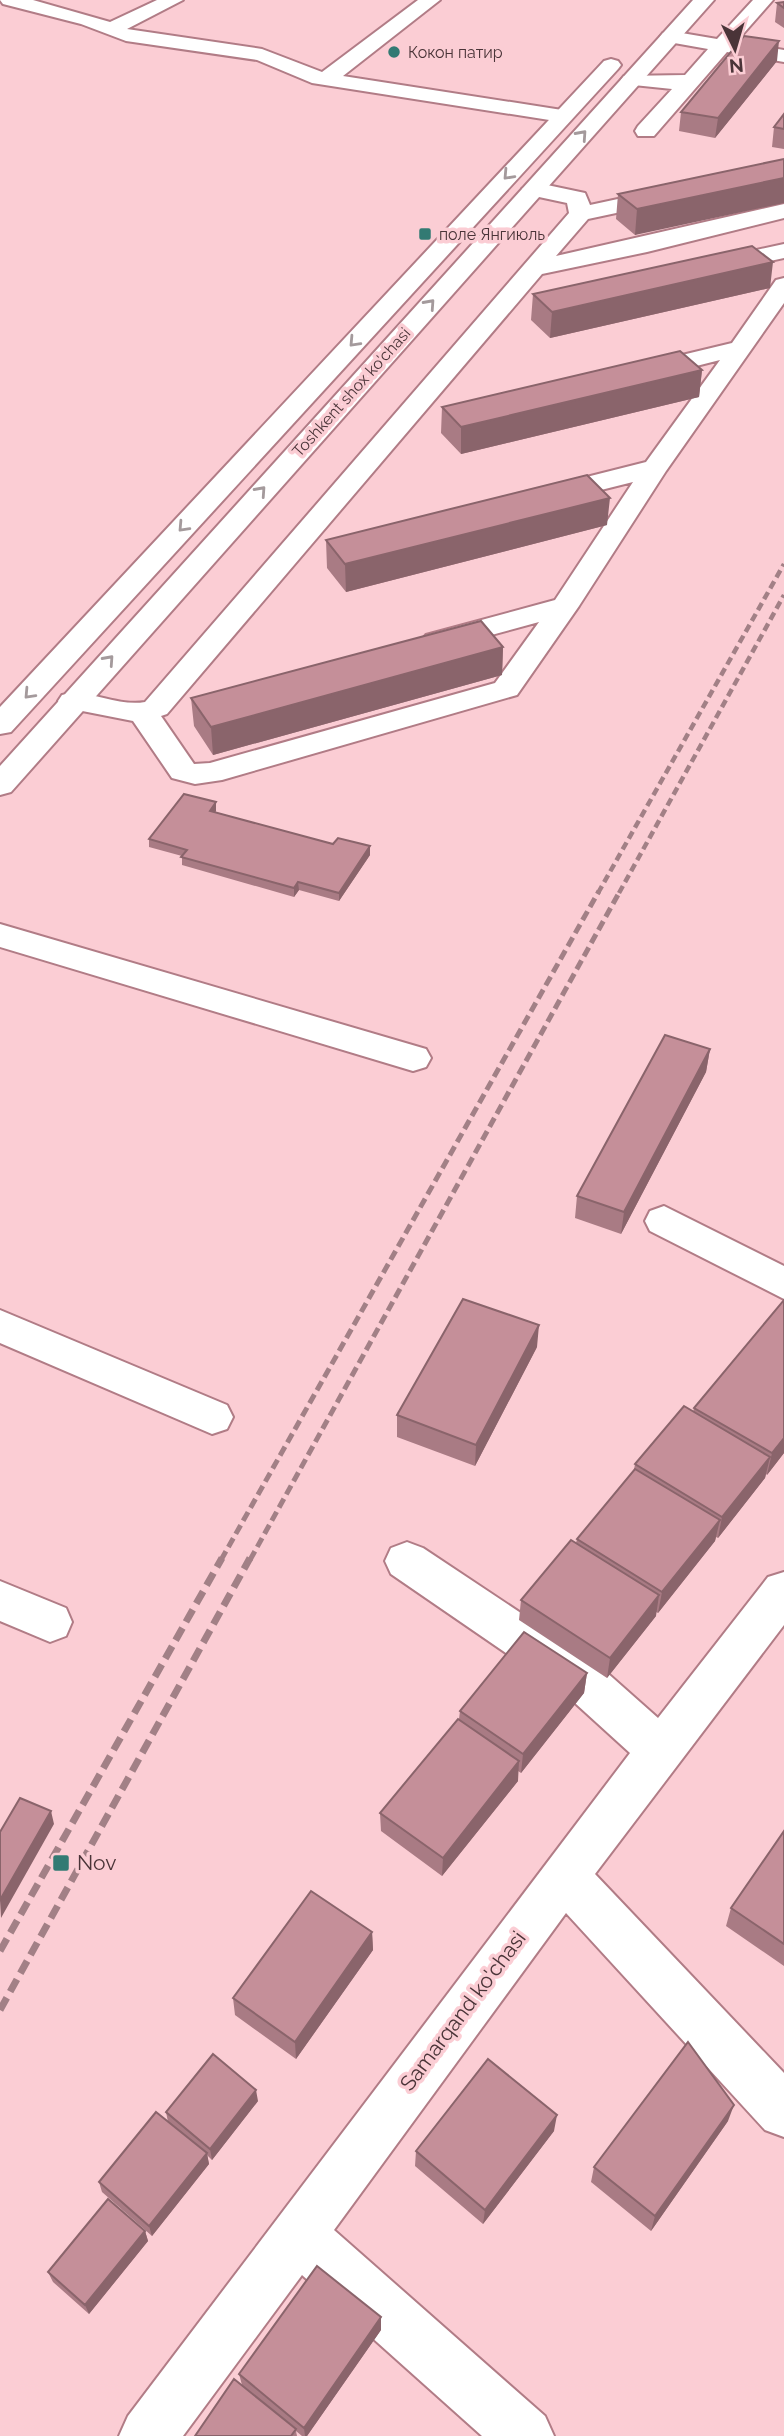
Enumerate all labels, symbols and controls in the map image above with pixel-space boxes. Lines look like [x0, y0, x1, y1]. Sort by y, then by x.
north arrow [700, 14, 770, 84]
place label: Кокон патир [408, 43, 503, 62]
marker: Кокон патир [386, 44, 402, 60]
text: N [728, 54, 745, 78]
one-way arrow [574, 130, 586, 143]
one-way arrow [504, 167, 516, 180]
place label: поле Янгиюль [439, 225, 545, 244]
marker: поле Янгиюль [417, 226, 433, 242]
one-way arrow [422, 299, 434, 312]
street label: Toshkent shox ko'chasi [288, 324, 414, 461]
one-way arrow [349, 334, 362, 347]
one-way arrow [253, 486, 266, 499]
one-way arrow [179, 519, 191, 532]
one-way arrow [101, 655, 113, 668]
one-way arrow [24, 686, 37, 699]
place label: Nov [77, 1850, 116, 1875]
marker: Nov [51, 1853, 71, 1873]
street label: Samarqand ko'chasi [394, 1926, 531, 2095]

